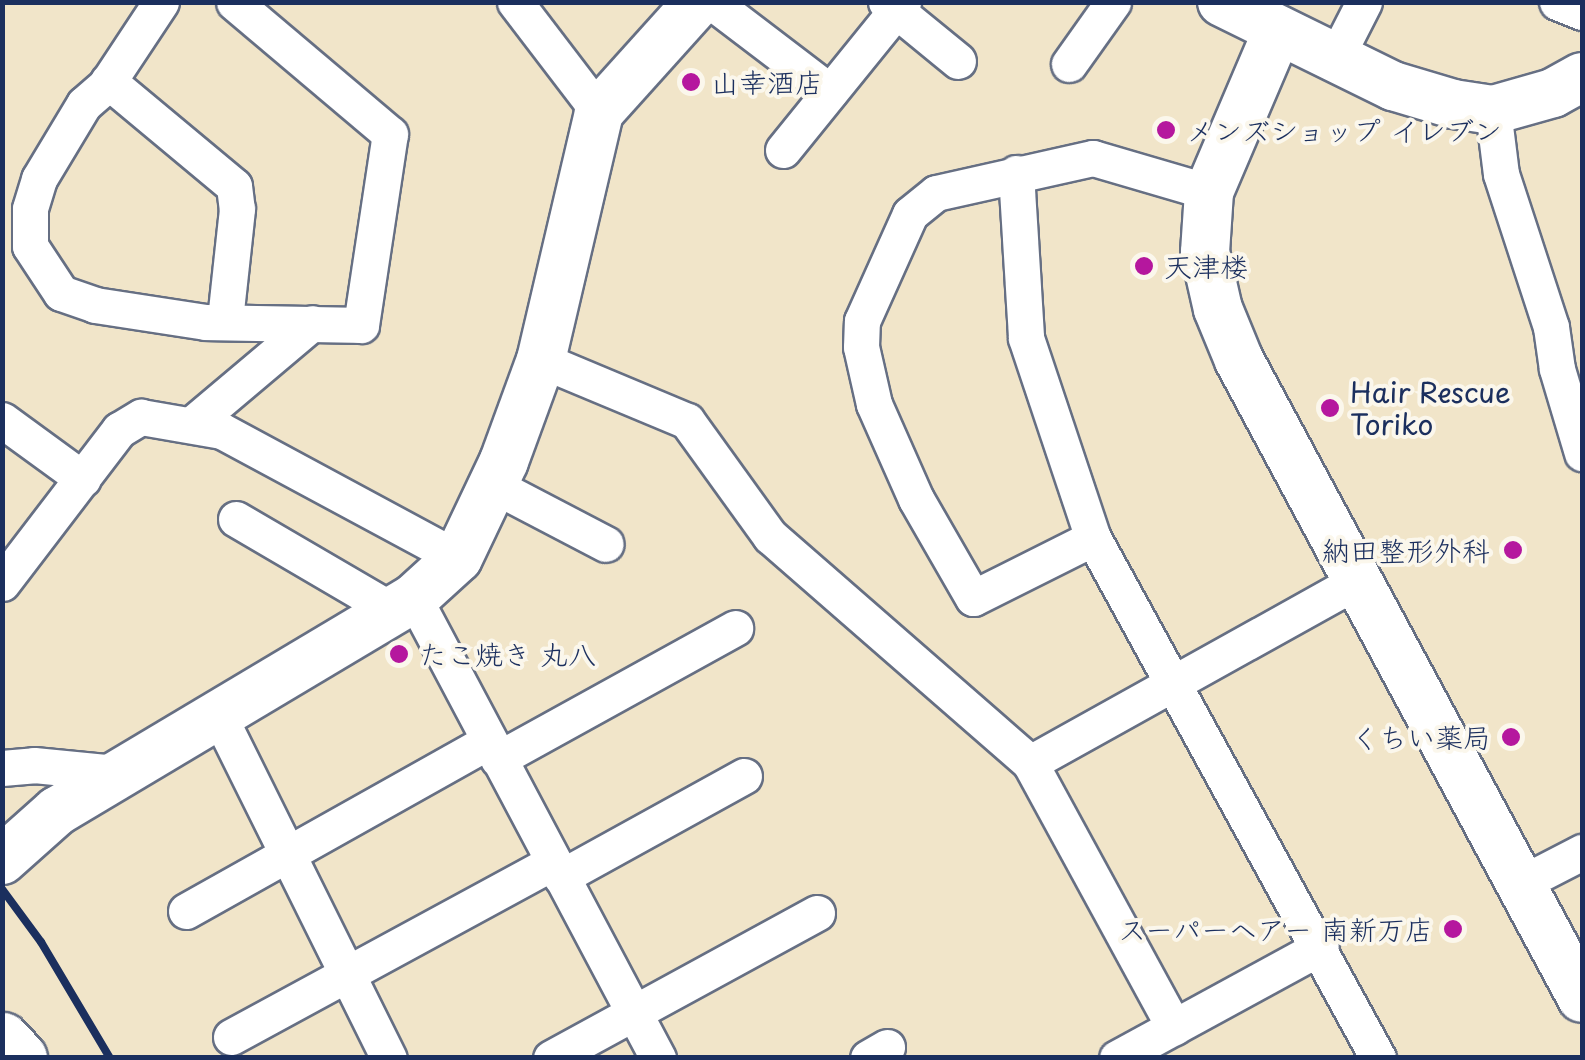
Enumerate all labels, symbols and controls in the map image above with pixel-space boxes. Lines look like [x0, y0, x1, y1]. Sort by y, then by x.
place label: 山幸酒店 [711, 65, 823, 99]
marker: 山幸酒店 [680, 71, 702, 93]
place label: メンズショップ イレブン [1186, 113, 1503, 147]
marker: メンズショップ イレブン [1155, 119, 1177, 141]
place label: 天津楼 [1164, 249, 1248, 283]
marker: 天津楼 [1133, 255, 1155, 277]
place label: Hair Rescue Toriko [1350, 375, 1511, 441]
marker: Hair Rescue Toriko [1319, 397, 1341, 419]
place label: 納田整形外科 [1322, 533, 1490, 567]
marker: 納田整形外科 [1500, 537, 1526, 563]
place label: たこ焼き 丸八 [419, 637, 596, 671]
marker: たこ焼き 丸八 [388, 643, 410, 665]
place label: くちい薬局 [1351, 720, 1491, 754]
marker: くちい薬局 [1500, 726, 1522, 748]
place label: スーパーヘアー 南新万店 [1118, 912, 1433, 946]
marker: スーパーヘアー 南新万店 [1442, 918, 1464, 940]

